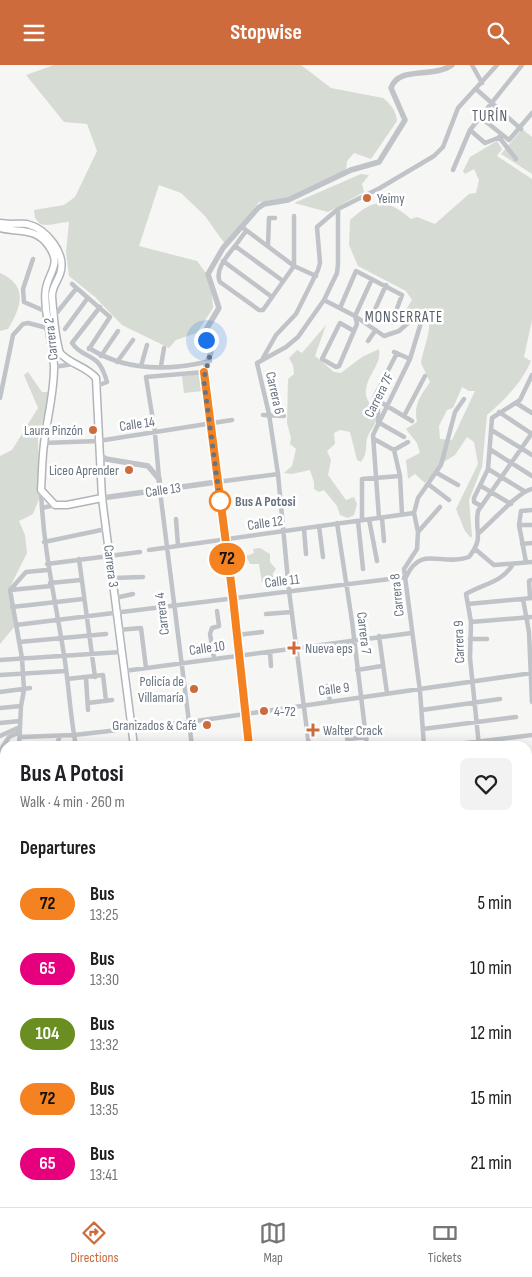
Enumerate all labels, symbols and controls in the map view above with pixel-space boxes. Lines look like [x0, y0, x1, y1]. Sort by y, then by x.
icon: menu [20, 19, 48, 47]
text: Stopwise [230, 19, 302, 46]
icon: search [484, 19, 512, 47]
district label: TURÍN [472, 107, 508, 126]
place label: Yeimy [377, 190, 405, 207]
marker: Yeimy [361, 192, 373, 204]
district label: MONSERRATE [365, 308, 443, 327]
street label: Carrera 2 [40, 317, 62, 361]
your location [194, 328, 219, 353]
street label: Carrera 7F [361, 369, 398, 420]
street label: Carrera 6 [262, 370, 288, 416]
street label: Calle 14 [118, 413, 156, 435]
place label: Laura Pinzón [24, 422, 83, 439]
marker: Laura Pinzón [87, 424, 99, 436]
place label: Liceo Aprender [49, 462, 119, 479]
marker: Liceo Aprender [123, 464, 135, 476]
street label: Calle 13 [144, 479, 182, 501]
marker: Bus A Potosi [209, 490, 231, 512]
place label: Bus A Potosi [235, 493, 296, 510]
street label: Calle 12 [246, 512, 284, 534]
line badge: 72 [204, 543, 250, 575]
street label: Carrera 3 [100, 544, 122, 588]
text: 72 [219, 548, 235, 569]
street label: Calle 11 [264, 570, 300, 592]
street label: Carrera 8 [386, 573, 408, 617]
street label: Carrera 4 [151, 592, 173, 636]
street label: Carrera 7 [353, 611, 375, 655]
street label: Carrera 9 [450, 620, 468, 664]
street label: Calle 10 [188, 637, 226, 659]
place label: Nueva eps [305, 640, 353, 657]
marker: Nueva eps [287, 641, 301, 655]
place label: Policía de Villamaría [138, 673, 184, 706]
street label: Calle 9 [317, 679, 351, 699]
marker: Policía de Villamaría [188, 683, 200, 695]
place label: 4-72 [274, 703, 296, 720]
marker: 4-72 [258, 705, 270, 717]
place label: Granizados & Café [112, 717, 197, 734]
marker: Granizados & Café [201, 719, 213, 731]
place label: Walter Crack [323, 722, 383, 739]
marker: Walter Crack [307, 724, 319, 736]
button: heart [460, 758, 512, 810]
text: Bus A Potosi [20, 759, 124, 788]
text: Walk · 4 min · 260 m [20, 793, 125, 812]
text: Departures [20, 837, 96, 860]
text: Bus [90, 883, 115, 906]
text: 5 min [477, 892, 512, 915]
text: 72 [40, 893, 55, 914]
text: 13:25 [90, 906, 118, 925]
text: Bus [90, 948, 115, 971]
text: 10 min [470, 957, 512, 980]
text: 65 [39, 958, 56, 979]
text: 13:30 [90, 971, 119, 990]
text: Bus [90, 1013, 115, 1036]
text: 12 min [470, 1022, 512, 1045]
text: 104 [36, 1023, 59, 1044]
text: 13:32 [90, 1036, 119, 1055]
text: Bus [90, 1078, 115, 1101]
text: 15 min [471, 1087, 512, 1110]
text: 72 [40, 1088, 55, 1109]
text: 13:35 [90, 1101, 118, 1120]
text: Bus [90, 1143, 115, 1166]
text: 21 min [471, 1152, 512, 1175]
text: 65 [39, 1153, 56, 1174]
text: 13:41 [90, 1166, 118, 1185]
tab: Directions [70, 1219, 118, 1266]
tab: Map [259, 1219, 287, 1266]
tab: Tickets [428, 1219, 462, 1266]

